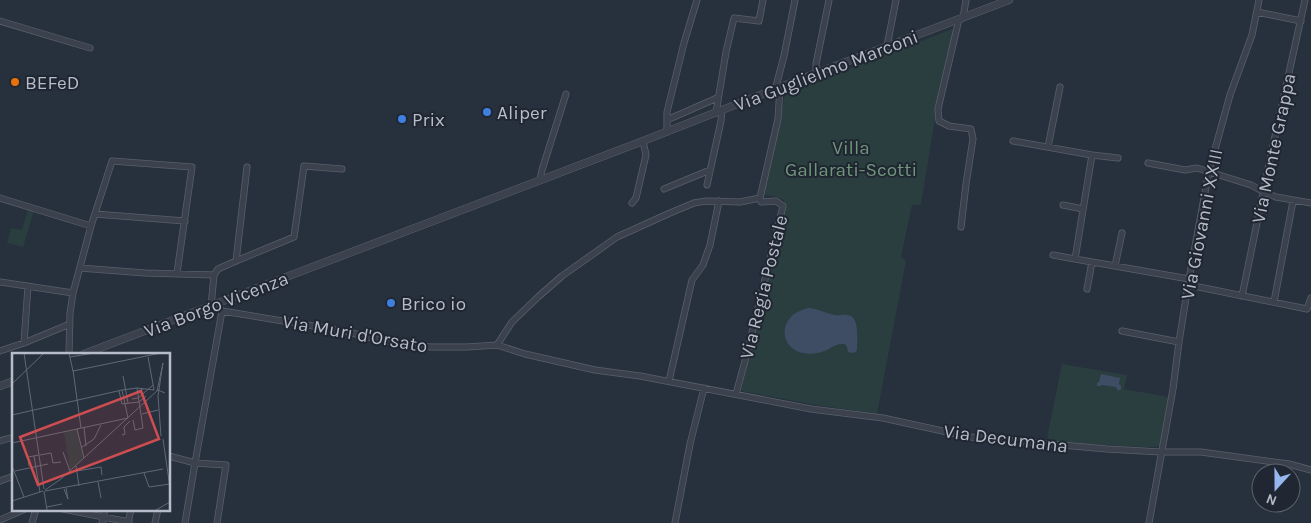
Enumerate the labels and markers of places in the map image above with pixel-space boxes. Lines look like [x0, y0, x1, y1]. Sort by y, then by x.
place label: BEFeD [25, 72, 79, 94]
marker: BEFeD [9, 76, 21, 88]
place label: Aliper [497, 102, 547, 124]
marker: Aliper [481, 106, 493, 118]
place label: Prix [412, 109, 445, 131]
marker: Prix [396, 113, 408, 125]
place label: Brico io [401, 293, 466, 315]
marker: Brico io [385, 297, 397, 309]

